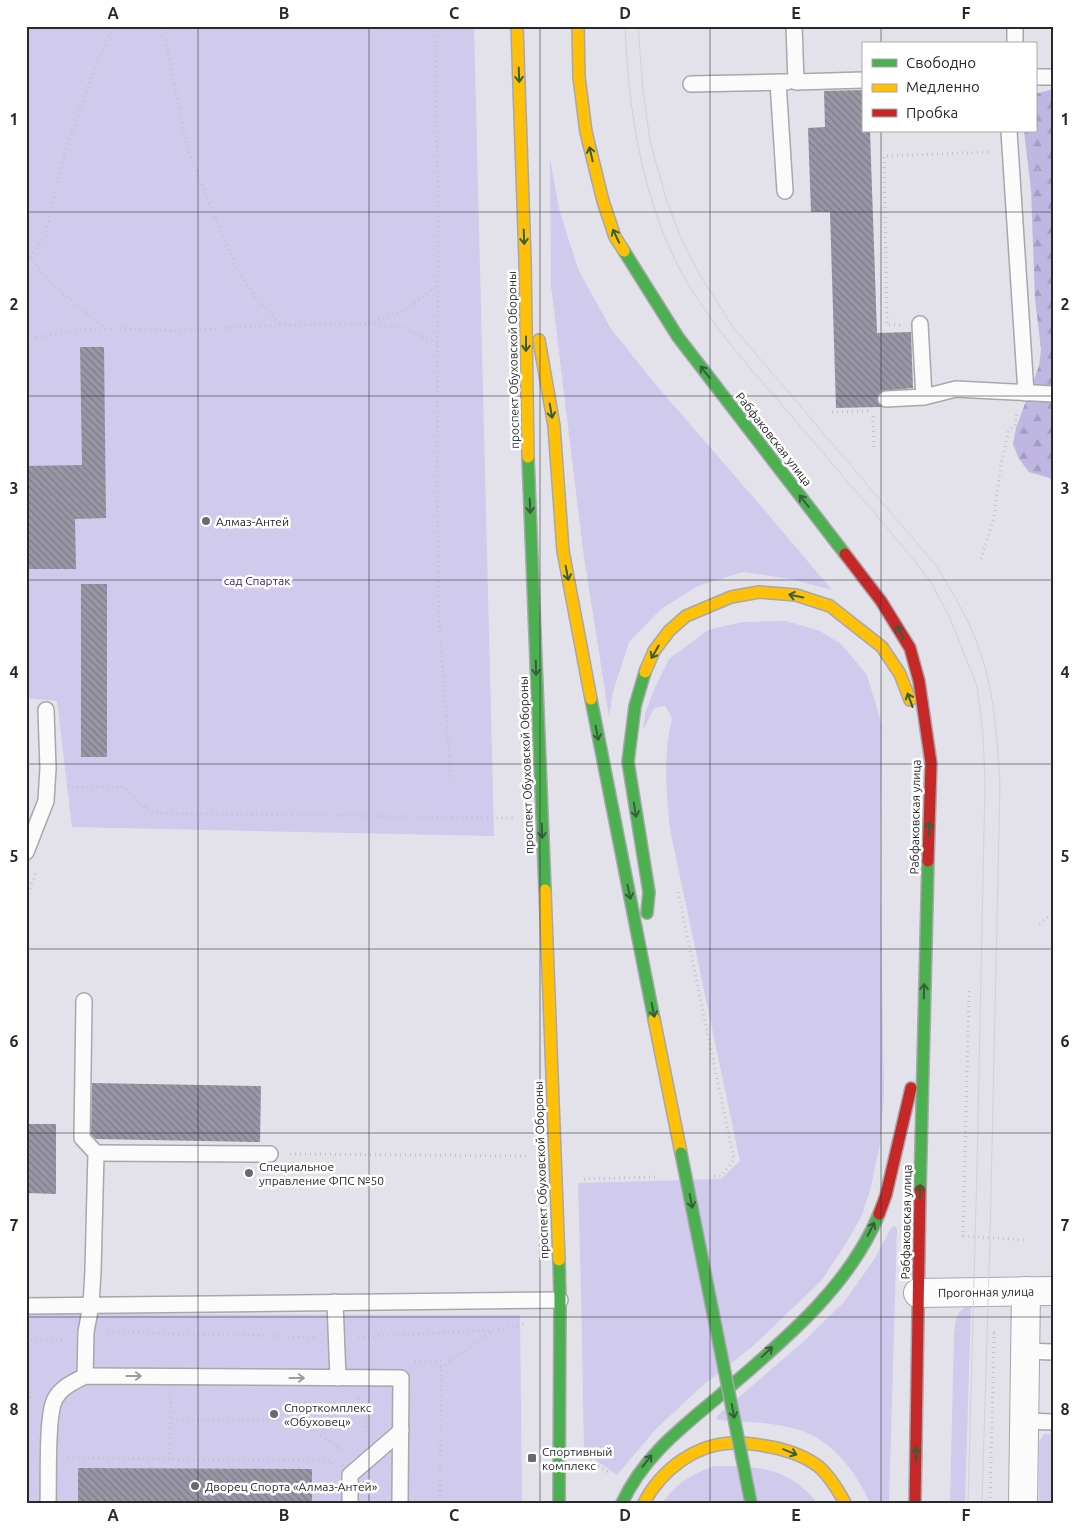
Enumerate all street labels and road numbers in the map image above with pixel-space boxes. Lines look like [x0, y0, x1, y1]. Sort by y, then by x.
street label: проспект Обуховской Обороны [505, 271, 521, 449]
street label: Рабфаковская улица [733, 390, 815, 488]
street label: проспект Обуховской Обороны [516, 676, 536, 854]
street label: Рабфаковская улица [907, 759, 923, 875]
street label: проспект Обуховской Обороны [531, 1081, 551, 1259]
street label: Рабфаковская улица [898, 1164, 914, 1280]
street label: Прогонная улица [938, 1285, 1034, 1299]

